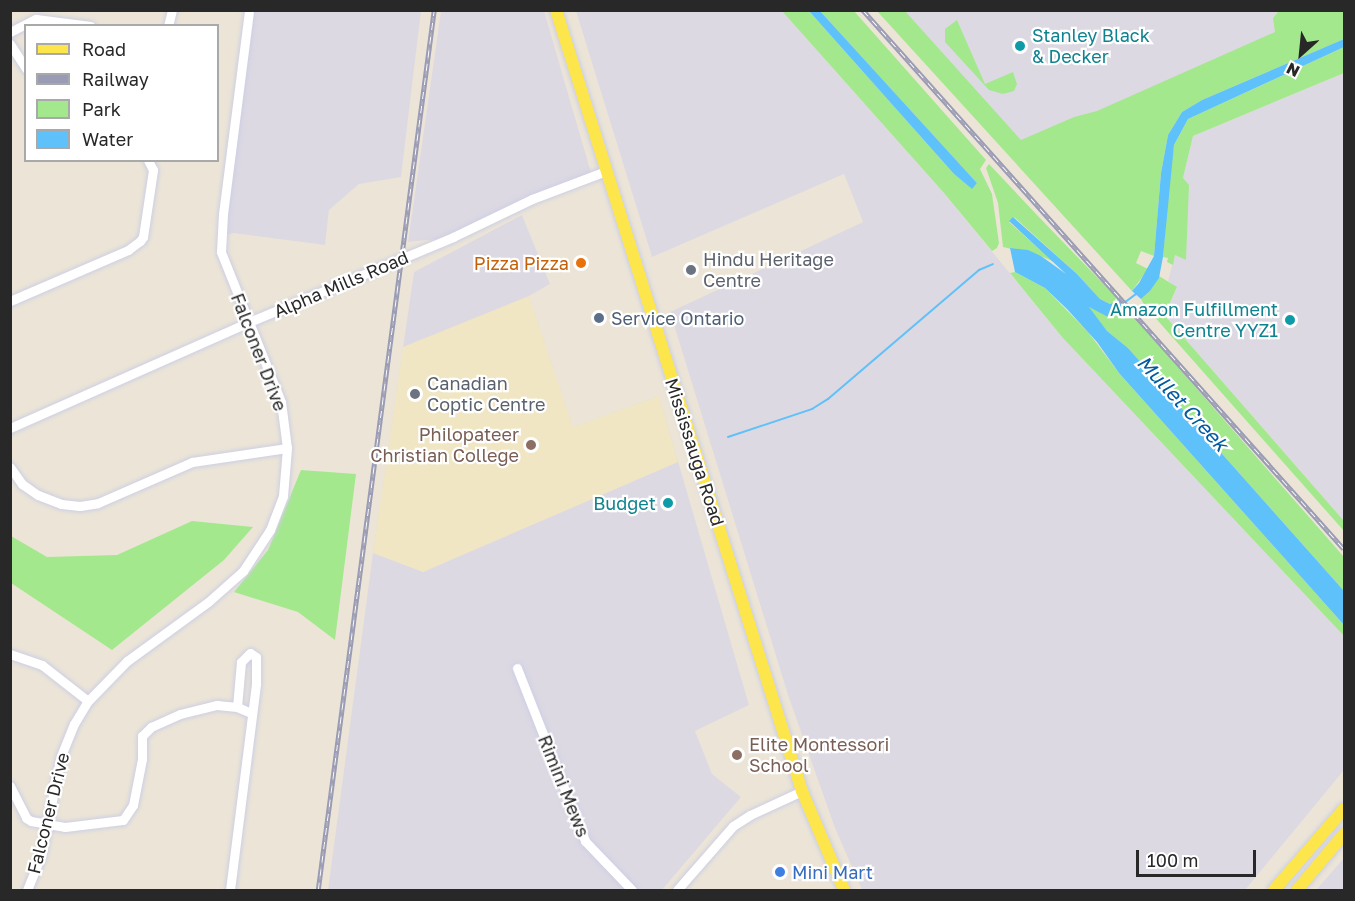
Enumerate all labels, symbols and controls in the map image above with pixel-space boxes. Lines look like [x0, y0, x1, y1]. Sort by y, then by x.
legend [24, 24, 219, 162]
north arrow [1271, 24, 1331, 84]
place label: Stanley Black & Decker [1032, 25, 1150, 68]
text: Road [82, 38, 126, 60]
marker: Stanley Black & Decker [1013, 39, 1027, 53]
text: N [1283, 58, 1303, 82]
text: Railway [82, 68, 149, 90]
text: Park [82, 98, 121, 120]
text: Water [82, 128, 133, 150]
street label: Alpha Mills Road [270, 246, 412, 322]
place label: Hindu Heritage Centre [703, 249, 834, 292]
place label: Pizza Pizza [474, 252, 569, 274]
marker: Pizza Pizza [574, 256, 588, 270]
marker: Hindu Heritage Centre [684, 263, 698, 277]
street label: Falconer Drive [227, 290, 291, 414]
place label: Amazon Fulfillment Centre YYZ1 [1110, 299, 1278, 342]
place label: Service Ontario [611, 307, 744, 329]
marker: Service Ontario [592, 311, 606, 325]
marker: Amazon Fulfillment Centre YYZ1 [1283, 313, 1297, 327]
water label: Mullet Creek [1133, 350, 1233, 456]
place label: Canadian Coptic Centre [427, 373, 545, 416]
street label: Mississauga Road [661, 375, 729, 529]
marker: Canadian Coptic Centre [408, 387, 422, 401]
place label: Philopateer Christian College [370, 424, 519, 466]
marker: Philopateer Christian College [524, 438, 538, 452]
place label: Budget [593, 492, 656, 514]
marker: Budget [661, 496, 675, 510]
street label: Rimini Mews [534, 732, 594, 840]
place label: Elite Montessori School [749, 734, 889, 777]
marker: Elite Montessori School [730, 748, 744, 762]
street label: Falconer Drive [22, 750, 74, 876]
scale bar [1139, 838, 1259, 876]
text: 100 m [1147, 849, 1198, 871]
place label: Mini Mart [792, 861, 873, 883]
marker: Mini Mart [773, 865, 787, 879]

